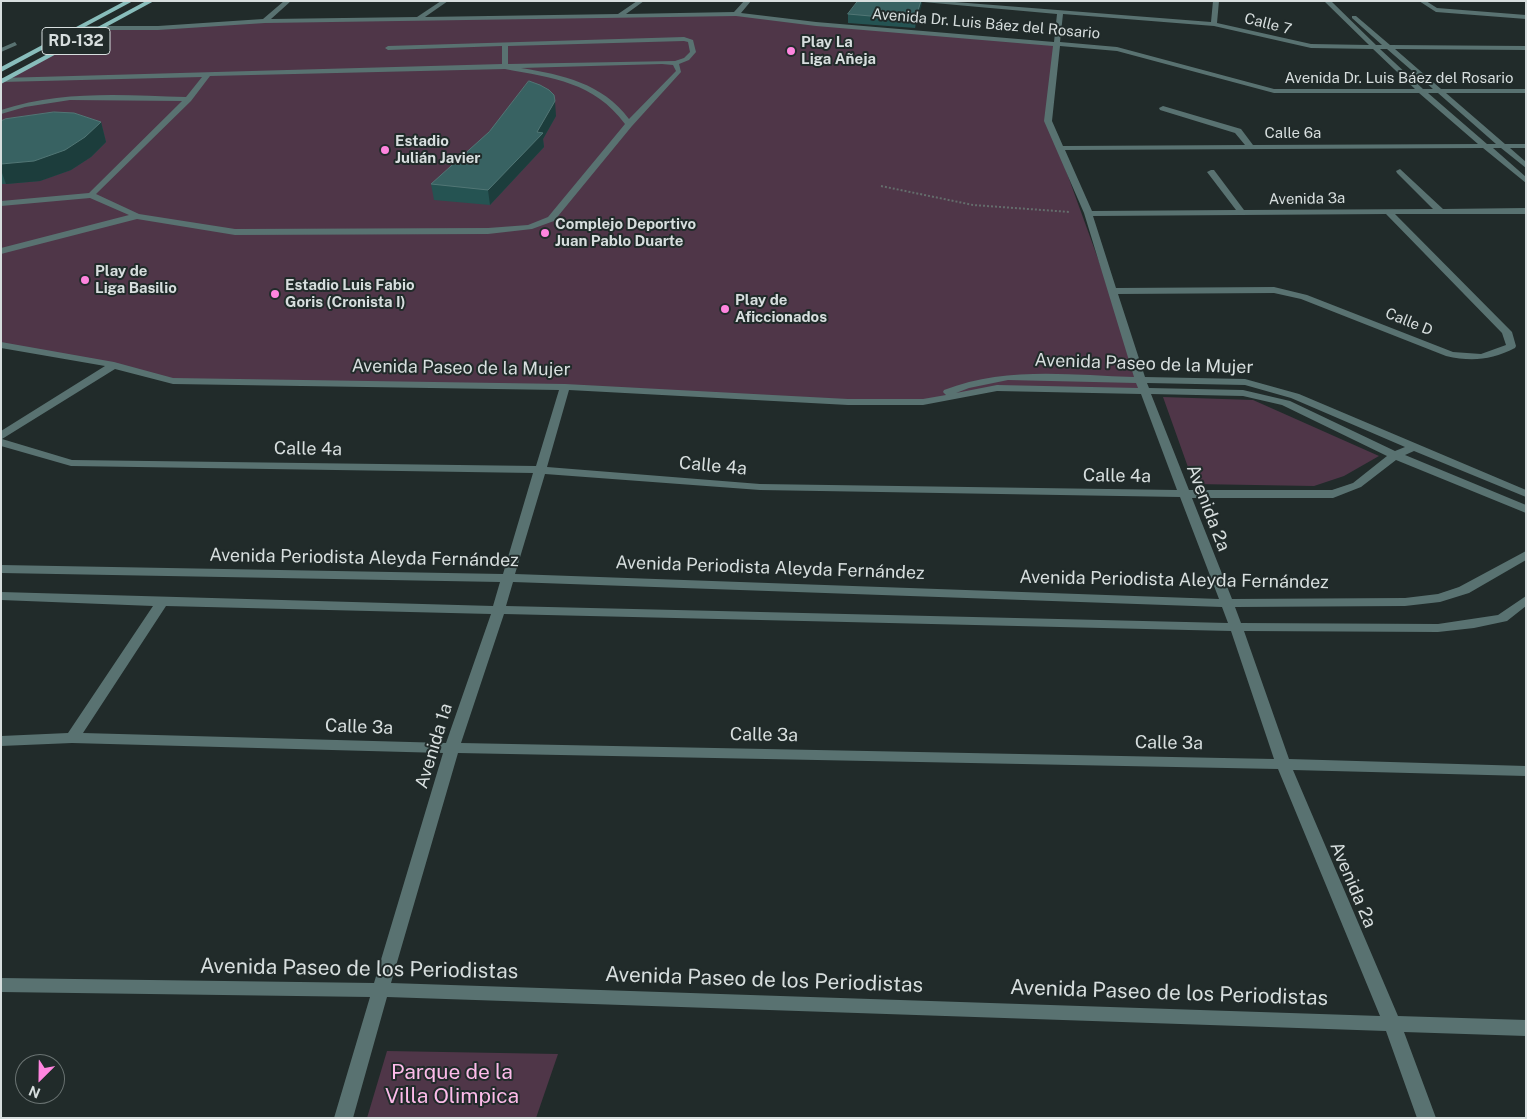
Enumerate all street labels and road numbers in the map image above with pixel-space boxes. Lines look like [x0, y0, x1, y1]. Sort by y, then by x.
street label: Avenida Dr. Luis Báez del Rosario [871, 5, 1101, 43]
street label: Calle 7 [1242, 9, 1294, 39]
road number: RD-132 [42, 27, 110, 54]
street label: Avenida Dr. Luis Báez del Rosario [1284, 69, 1514, 87]
street label: Calle 6a [1265, 124, 1321, 142]
street label: Avenida 3a [1269, 189, 1345, 209]
street label: Calle D [1383, 304, 1435, 340]
street label: Avenida Paseo de la Mujer [1034, 349, 1254, 379]
street label: Avenida Paseo de la Mujer [351, 355, 571, 381]
street label: Calle 4a [274, 438, 342, 460]
street label: Calle 4a [678, 452, 748, 480]
street label: Avenida 2a [1182, 461, 1234, 555]
street label: Calle 4a [1083, 465, 1151, 487]
street label: Avenida Periodista Aleyda Fernández [209, 545, 519, 571]
street label: Avenida Periodista Aleyda Fernández [615, 552, 925, 584]
street label: Avenida Periodista Aleyda Fernández [1019, 567, 1329, 593]
street label: Avenida 1a [411, 701, 457, 791]
street label: Calle 3a [325, 715, 393, 739]
street label: Calle 3a [730, 724, 798, 746]
street label: Calle 3a [1135, 732, 1203, 754]
street label: Avenida 2a [1325, 839, 1381, 931]
street label: Avenida Paseo de los Periodistas [200, 954, 518, 984]
street label: Avenida Paseo de los Periodistas [604, 962, 924, 998]
street label: Avenida Paseo de los Periodistas [1009, 975, 1329, 1011]

